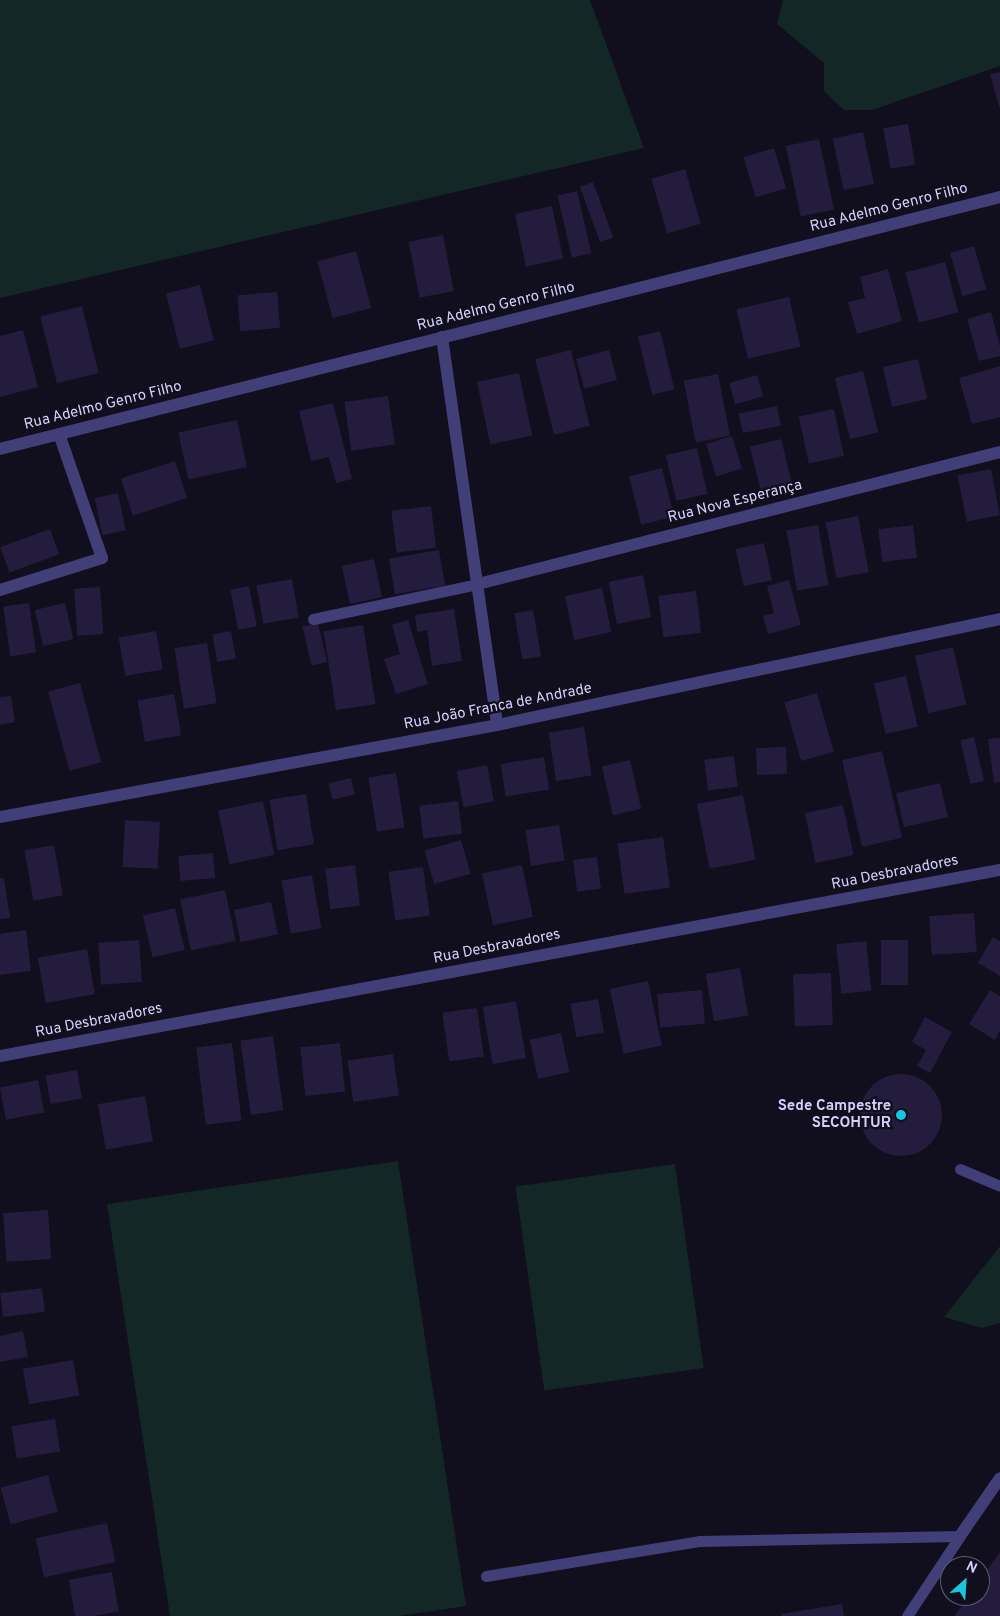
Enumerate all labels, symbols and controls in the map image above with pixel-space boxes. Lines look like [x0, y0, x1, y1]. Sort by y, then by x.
street label: Rua Adelmo Genro Filho [808, 180, 970, 236]
street label: Rua Adelmo Genro Filho [415, 279, 577, 335]
street label: Rua Adelmo Genro Filho [22, 378, 184, 434]
street label: Rua Nova Esperança [666, 477, 804, 527]
street label: Rua João Franca de Andrade [402, 680, 594, 734]
street label: Rua Desbravadores [830, 852, 960, 894]
street label: Rua Desbravadores [432, 926, 562, 968]
street label: Rua Desbravadores [34, 1000, 164, 1042]
place label: Sede Campestre SECOHTUR [778, 1097, 891, 1132]
marker: Sede Campestre SECOHTUR [895, 1109, 907, 1121]
north arrow [940, 1556, 990, 1606]
text: N [963, 1558, 980, 1578]

